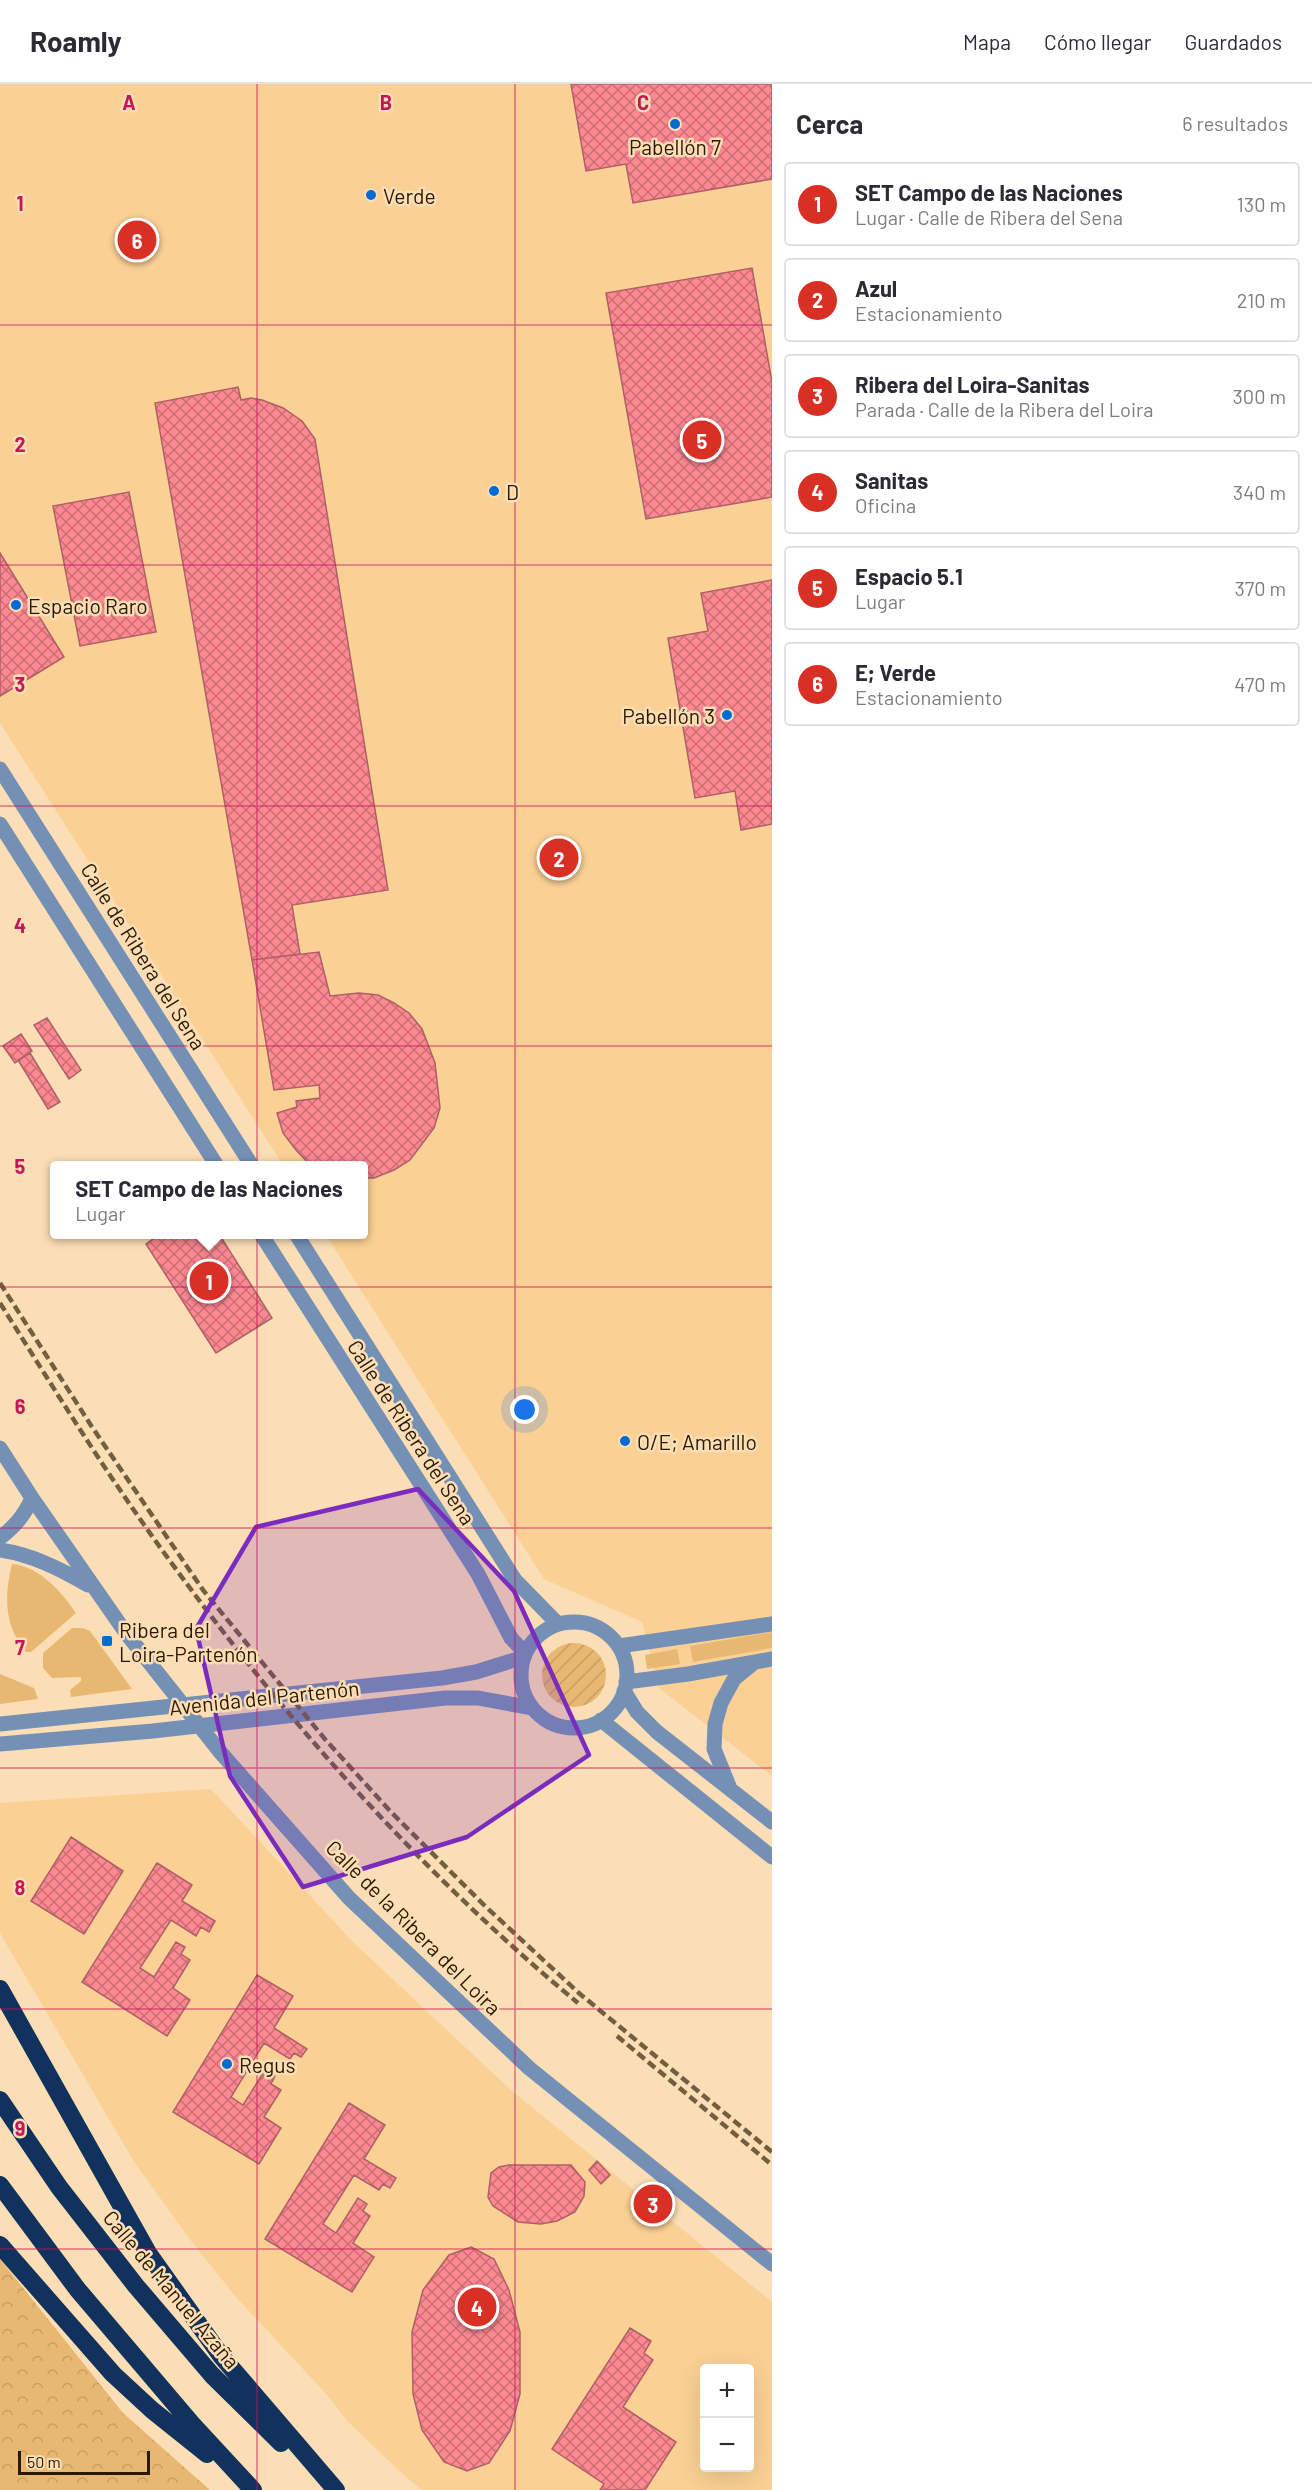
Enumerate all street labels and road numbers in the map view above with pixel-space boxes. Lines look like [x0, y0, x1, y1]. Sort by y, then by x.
street label: Calle de Ribera del Sena [76, 858, 212, 1054]
street label: Calle de Ribera del Sena [343, 1335, 481, 1529]
street label: Avenida del Partenón [168, 1675, 360, 1719]
street label: Calle de la Ribera del Loira [321, 1834, 507, 2020]
street label: Calle de Manuel Azaña [99, 2205, 245, 2373]

